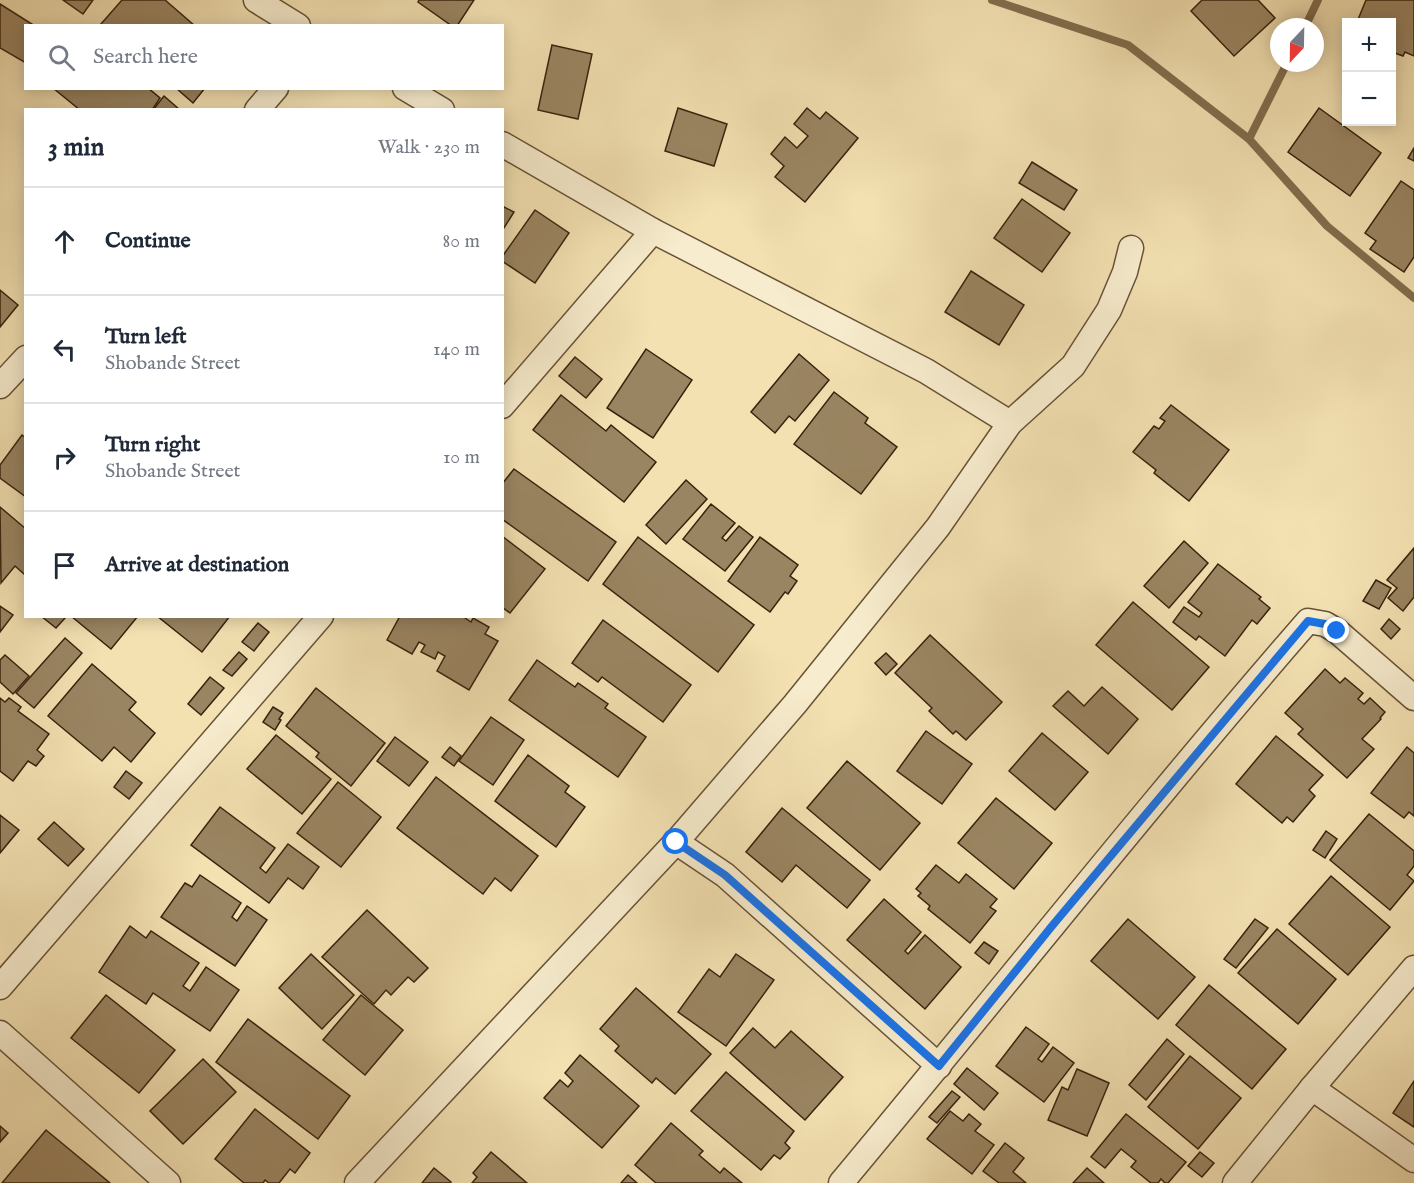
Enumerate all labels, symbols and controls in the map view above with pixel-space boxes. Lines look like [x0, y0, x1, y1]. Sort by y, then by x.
north arrow [1270, 18, 1324, 72]
map controls [1342, 18, 1396, 126]
button: + [1342, 18, 1396, 72]
search box [24, 24, 504, 90]
icon: search [45, 41, 78, 74]
text: Search here [93, 43, 198, 71]
button: − [1342, 72, 1396, 126]
text: 3 min [48, 131, 104, 164]
text: Walk · 230 m [378, 135, 480, 160]
icon: ahead [48, 225, 81, 258]
text: Continue [105, 227, 191, 255]
text: 80 m [443, 229, 480, 254]
text: Turn left [105, 323, 187, 351]
icon: left [48, 333, 81, 366]
text: 140 m [433, 337, 480, 362]
text: Shobande Street [105, 351, 241, 376]
text: Turn right [105, 431, 200, 459]
icon: right [48, 441, 81, 474]
text: 10 m [443, 445, 480, 470]
text: Shobande Street [105, 459, 241, 484]
icon: arrive [48, 549, 81, 582]
text: Arrive at destination [105, 551, 289, 579]
route end [1323, 617, 1349, 643]
route start [662, 828, 688, 854]

